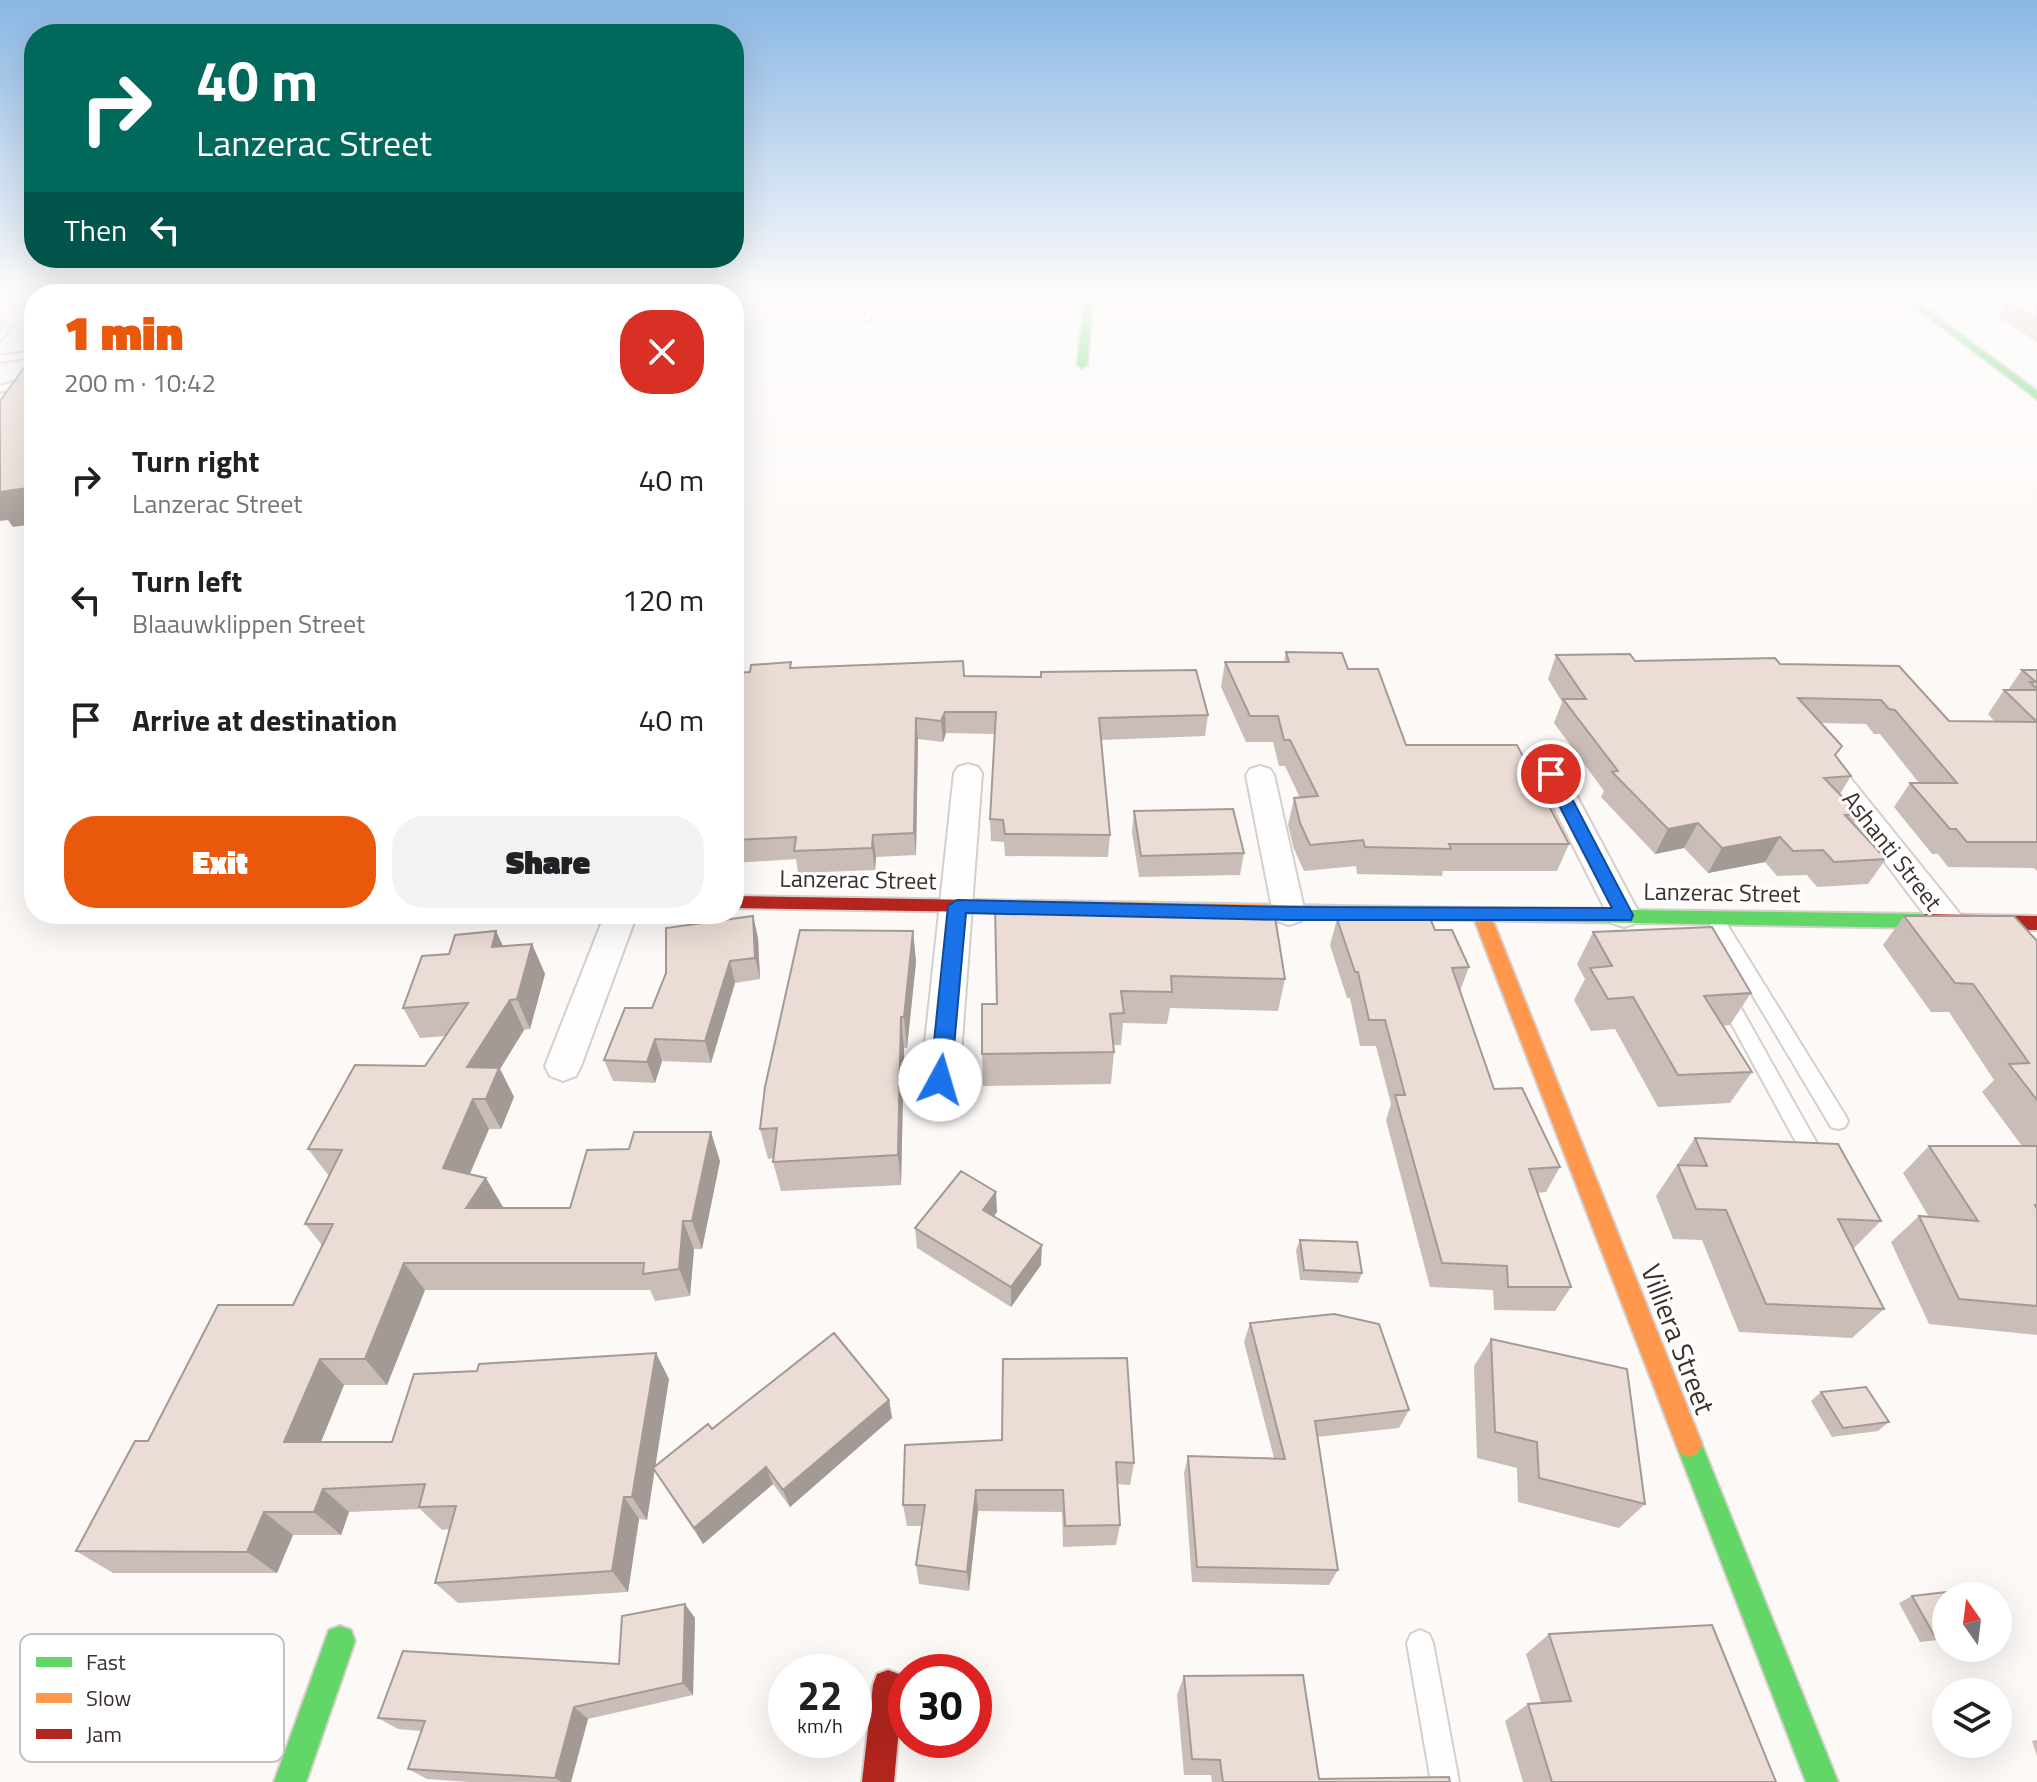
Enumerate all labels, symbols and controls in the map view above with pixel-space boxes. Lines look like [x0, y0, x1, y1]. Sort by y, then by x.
text: 40 m [196, 38, 318, 123]
icon: right [64, 56, 168, 160]
text: Lanzerac Street [196, 115, 432, 170]
text: Then [64, 207, 127, 253]
icon: left [143, 208, 187, 252]
text: 1 min [64, 296, 183, 369]
button: close [620, 310, 704, 394]
text: 200 m · 10:42 [64, 363, 216, 402]
text: Turn right [132, 438, 260, 484]
text: 40 m [639, 457, 704, 503]
icon: right [64, 458, 108, 502]
text: Lanzerac Street [132, 484, 302, 523]
text: Turn left [132, 558, 242, 604]
text: 120 m [622, 577, 704, 623]
icon: left [64, 578, 108, 622]
text: Blaauwklippen Street [132, 604, 365, 643]
text: Arrive at destination [132, 697, 397, 743]
text: 40 m [639, 697, 704, 743]
icon: arrive [64, 698, 108, 742]
pin [1517, 740, 1585, 808]
icon: arrive [1529, 752, 1573, 796]
street label: Ashanti Street [1834, 783, 1952, 919]
button: Exit [64, 816, 376, 908]
button: Share [392, 816, 704, 908]
street label: Lanzerac Street [779, 860, 938, 898]
street label: Lanzerac Street [1643, 873, 1802, 911]
position arrow [898, 1038, 982, 1122]
street label: Villiera Street [1630, 1258, 1727, 1420]
north arrow [1932, 1582, 2012, 1662]
map controls [1932, 1582, 2012, 1758]
legend [20, 1634, 284, 1762]
text: Fast [86, 1645, 126, 1679]
speed limit sign: 30 [888, 1654, 992, 1758]
text: 22 [798, 1665, 842, 1726]
button: layers [1932, 1678, 2012, 1758]
text: Slow [86, 1681, 132, 1715]
text: km/h [797, 1710, 843, 1741]
text: Jam [86, 1717, 122, 1751]

